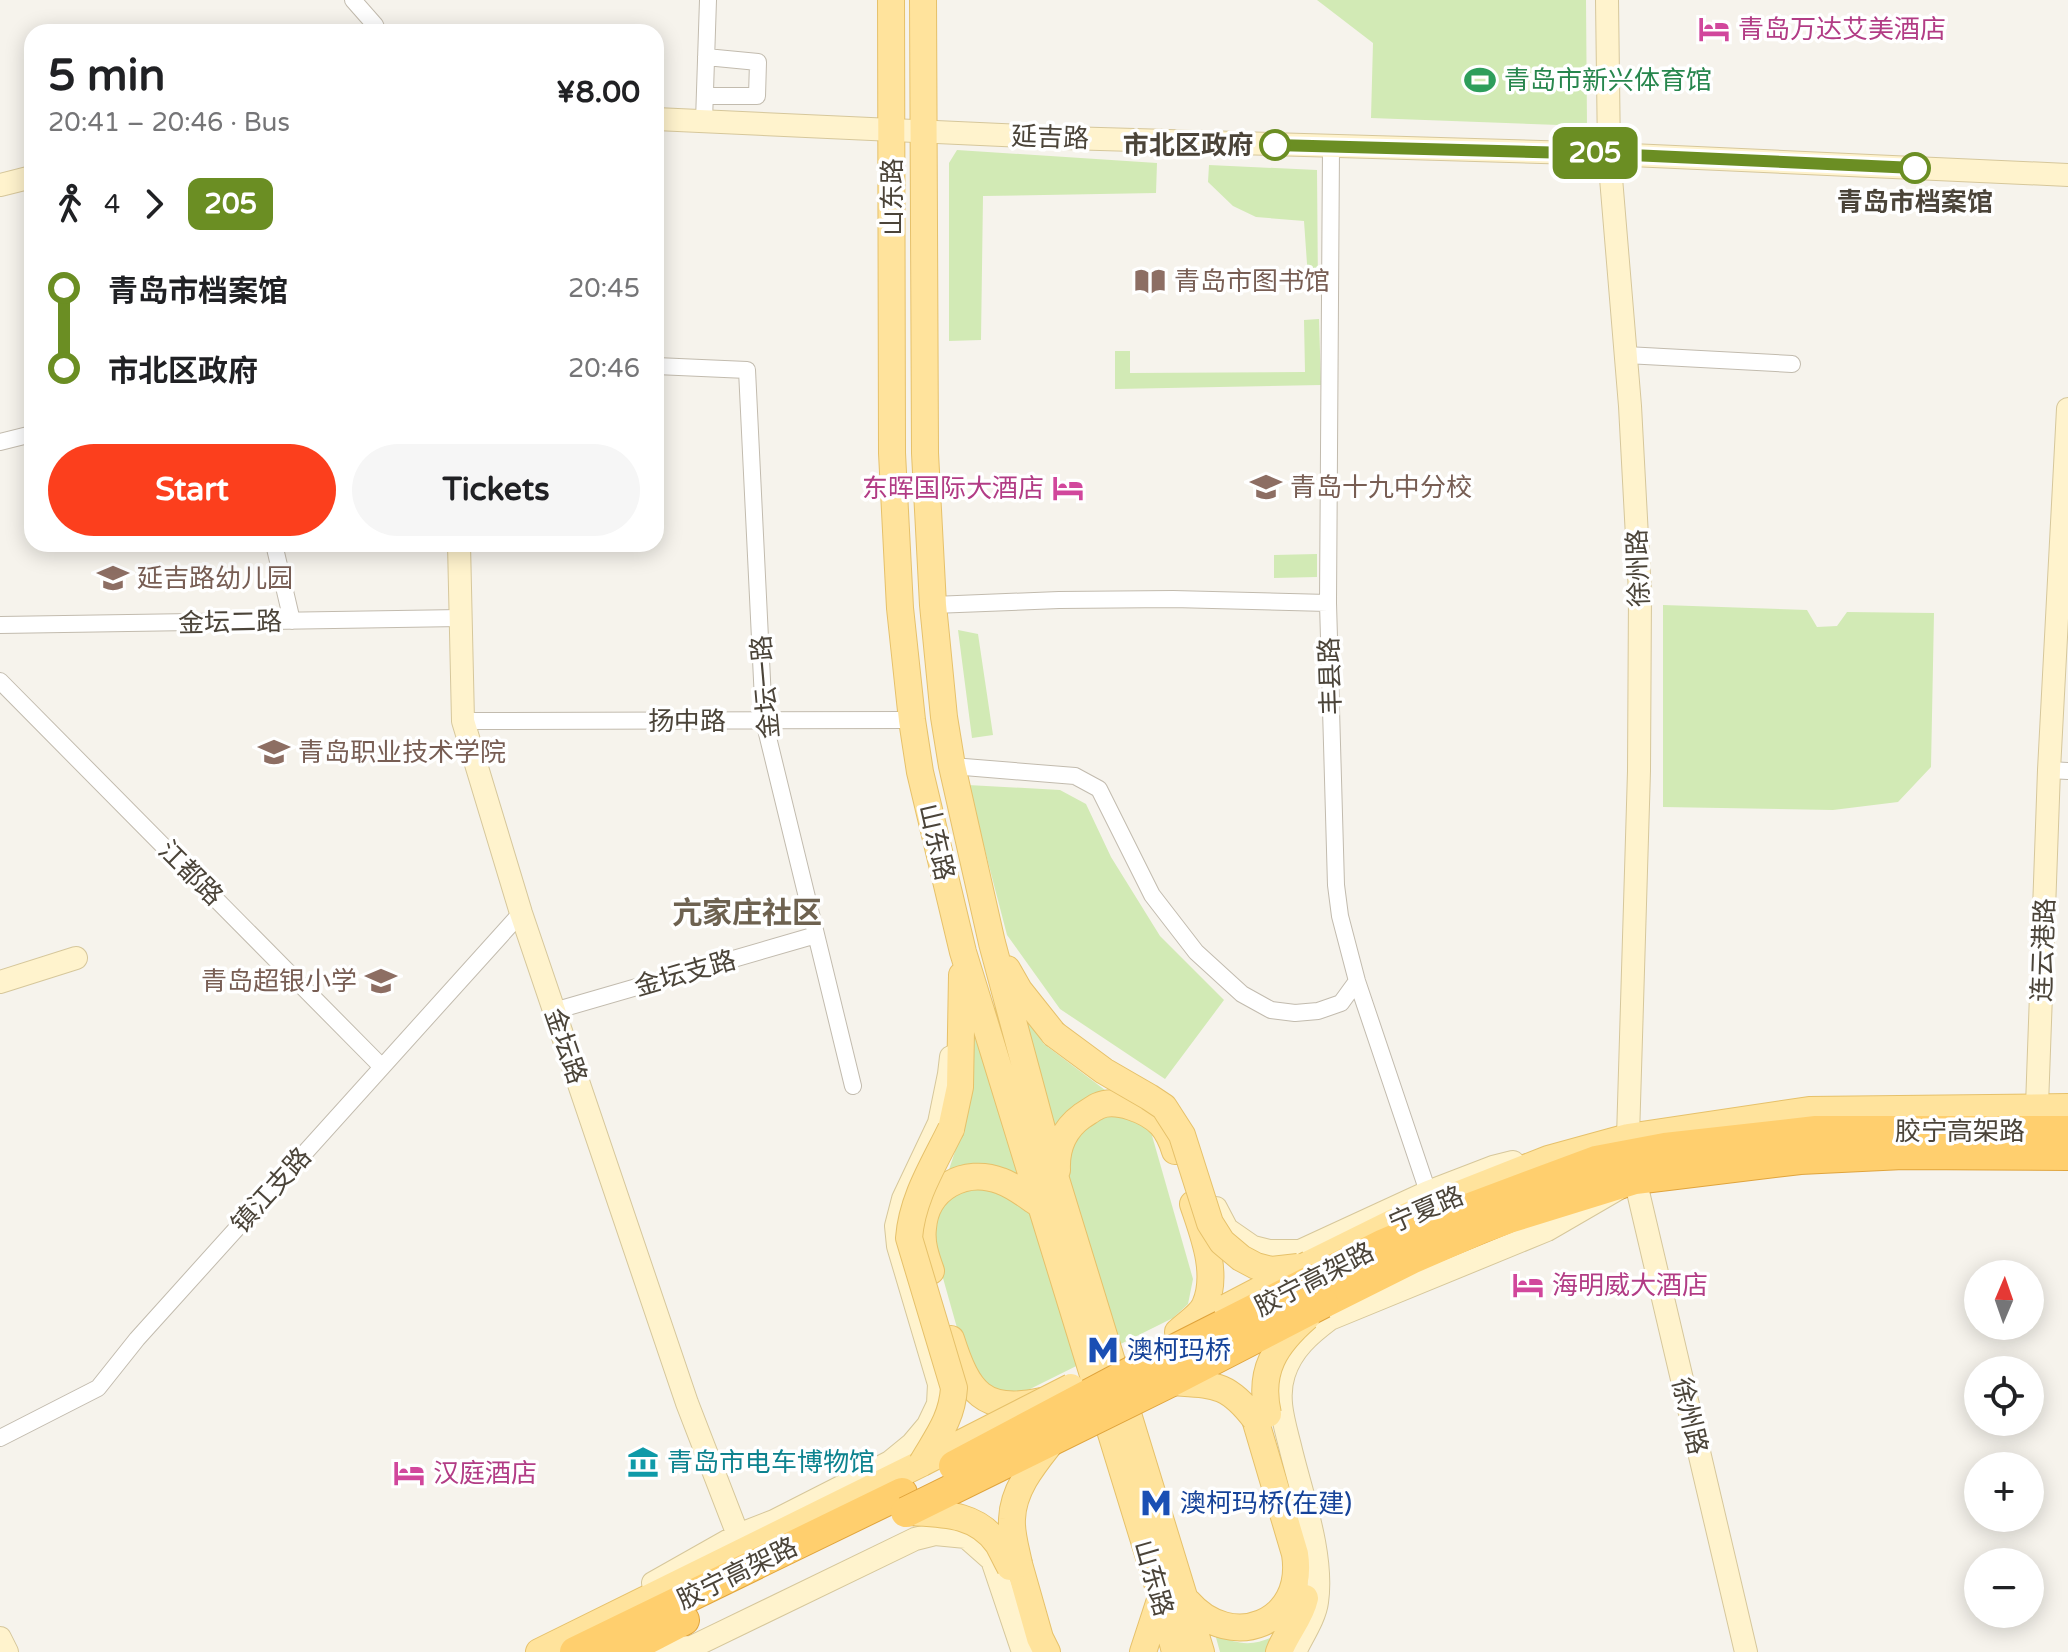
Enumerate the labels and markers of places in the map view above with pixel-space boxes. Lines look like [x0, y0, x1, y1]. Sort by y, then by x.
hotel icon: 青岛万达艾美酒店 [1697, 12, 1731, 46]
place label: 青岛万达艾美酒店 [1738, 14, 1946, 45]
sports icon: 青岛市新兴体育馆 [1463, 63, 1497, 97]
place label: 青岛市新兴体育馆 [1504, 65, 1712, 96]
place label: 市北区政府 [1123, 130, 1253, 161]
marker: 市北区政府 [1260, 130, 1290, 160]
marker: 青岛市档案馆 [1900, 153, 1930, 183]
place label: 青岛市档案馆 [1837, 187, 1993, 218]
library icon: 青岛市图书馆 [1133, 264, 1167, 298]
place label: 青岛市图书馆 [1174, 266, 1330, 297]
school or university icon: 青岛十九中分校 [1249, 470, 1283, 504]
hotel icon: 东晖国际大酒店 [1051, 471, 1085, 505]
place label: 青岛十九中分校 [1290, 472, 1472, 503]
place label: 东晖国际大酒店 [862, 473, 1044, 504]
school or university icon: 延吉路幼儿园 [96, 561, 130, 595]
place label: 延吉路幼儿园 [137, 563, 293, 594]
school or university icon: 青岛职业技术学院 [257, 735, 291, 769]
place label: 青岛职业技术学院 [298, 737, 506, 768]
school or university icon: 青岛超银小学 [364, 964, 398, 998]
place label: 青岛超银小学 [201, 966, 357, 997]
hotel icon: 海明威大酒店 [1511, 1268, 1545, 1302]
place label: 海明威大酒店 [1552, 1270, 1708, 1301]
metro station icon: 澳柯玛桥 [1086, 1333, 1120, 1367]
place label: 澳柯玛桥 [1127, 1335, 1231, 1366]
museum icon: 青岛市电车博物馆 [626, 1445, 660, 1479]
place label: 青岛市电车博物馆 [667, 1447, 875, 1478]
hotel icon: 汉庭酒店 [392, 1456, 426, 1490]
place label: 汉庭酒店 [433, 1458, 537, 1489]
metro station icon: 澳柯玛桥(在建) [1139, 1486, 1173, 1520]
place label: 澳柯玛桥(在建) [1180, 1488, 1352, 1519]

